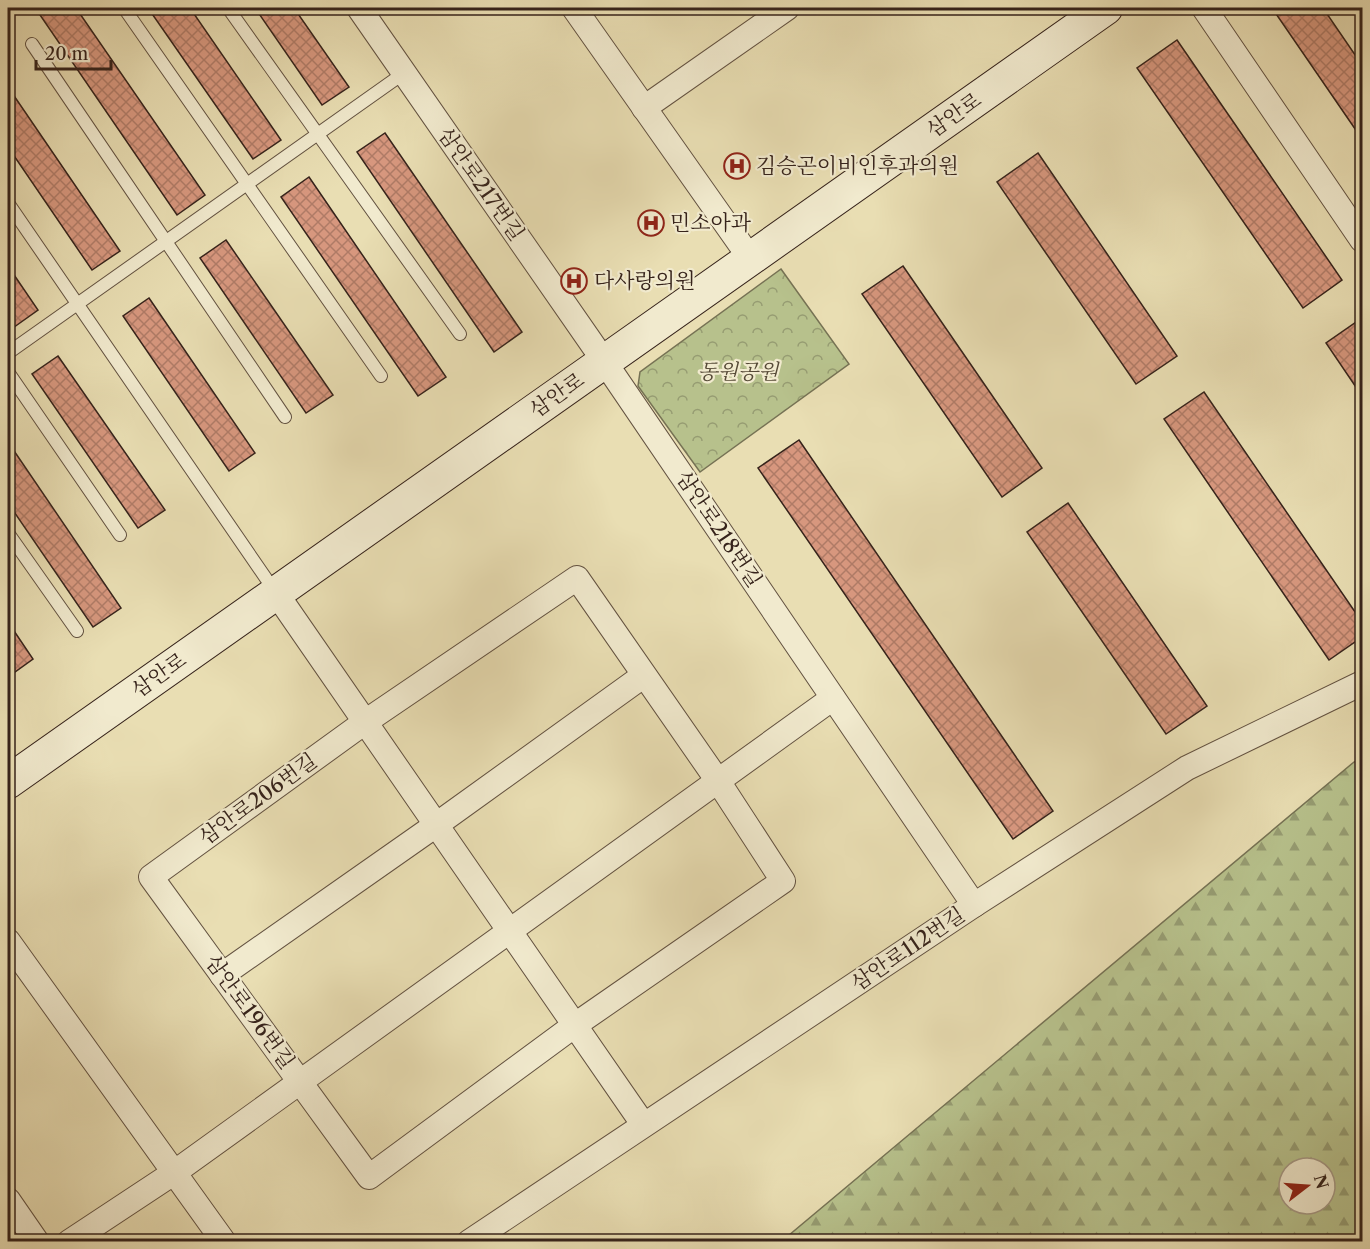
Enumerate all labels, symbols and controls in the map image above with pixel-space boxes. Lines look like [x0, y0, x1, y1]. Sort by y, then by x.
scale bar [36, 33, 111, 71]
text: 20 m [45, 43, 89, 65]
street label: 삼안로 [922, 87, 986, 142]
street label: 삼안로217번길 [433, 122, 530, 245]
hospital icon: 김승곤이비인후과의원 [722, 151, 752, 181]
place label: 김승곤이비인후과의원 [756, 153, 959, 178]
hospital icon: 민소아과 [636, 208, 666, 238]
place label: 민소아과 [670, 210, 752, 235]
hospital icon: 다사랑의원 [559, 266, 589, 296]
place label: 다사랑의원 [594, 268, 695, 293]
park label: 동원공원 [697, 359, 780, 384]
street label: 삼안로 [525, 367, 589, 422]
street label: 삼안로218번길 [671, 466, 767, 592]
street label: 삼안로 [127, 647, 191, 702]
street label: 삼안로206번길 [194, 748, 321, 850]
street label: 삼안로112번길 [846, 902, 969, 996]
street label: 삼안로196번길 [201, 950, 300, 1074]
north arrow [1277, 1156, 1337, 1216]
text: N [1310, 1172, 1333, 1191]

